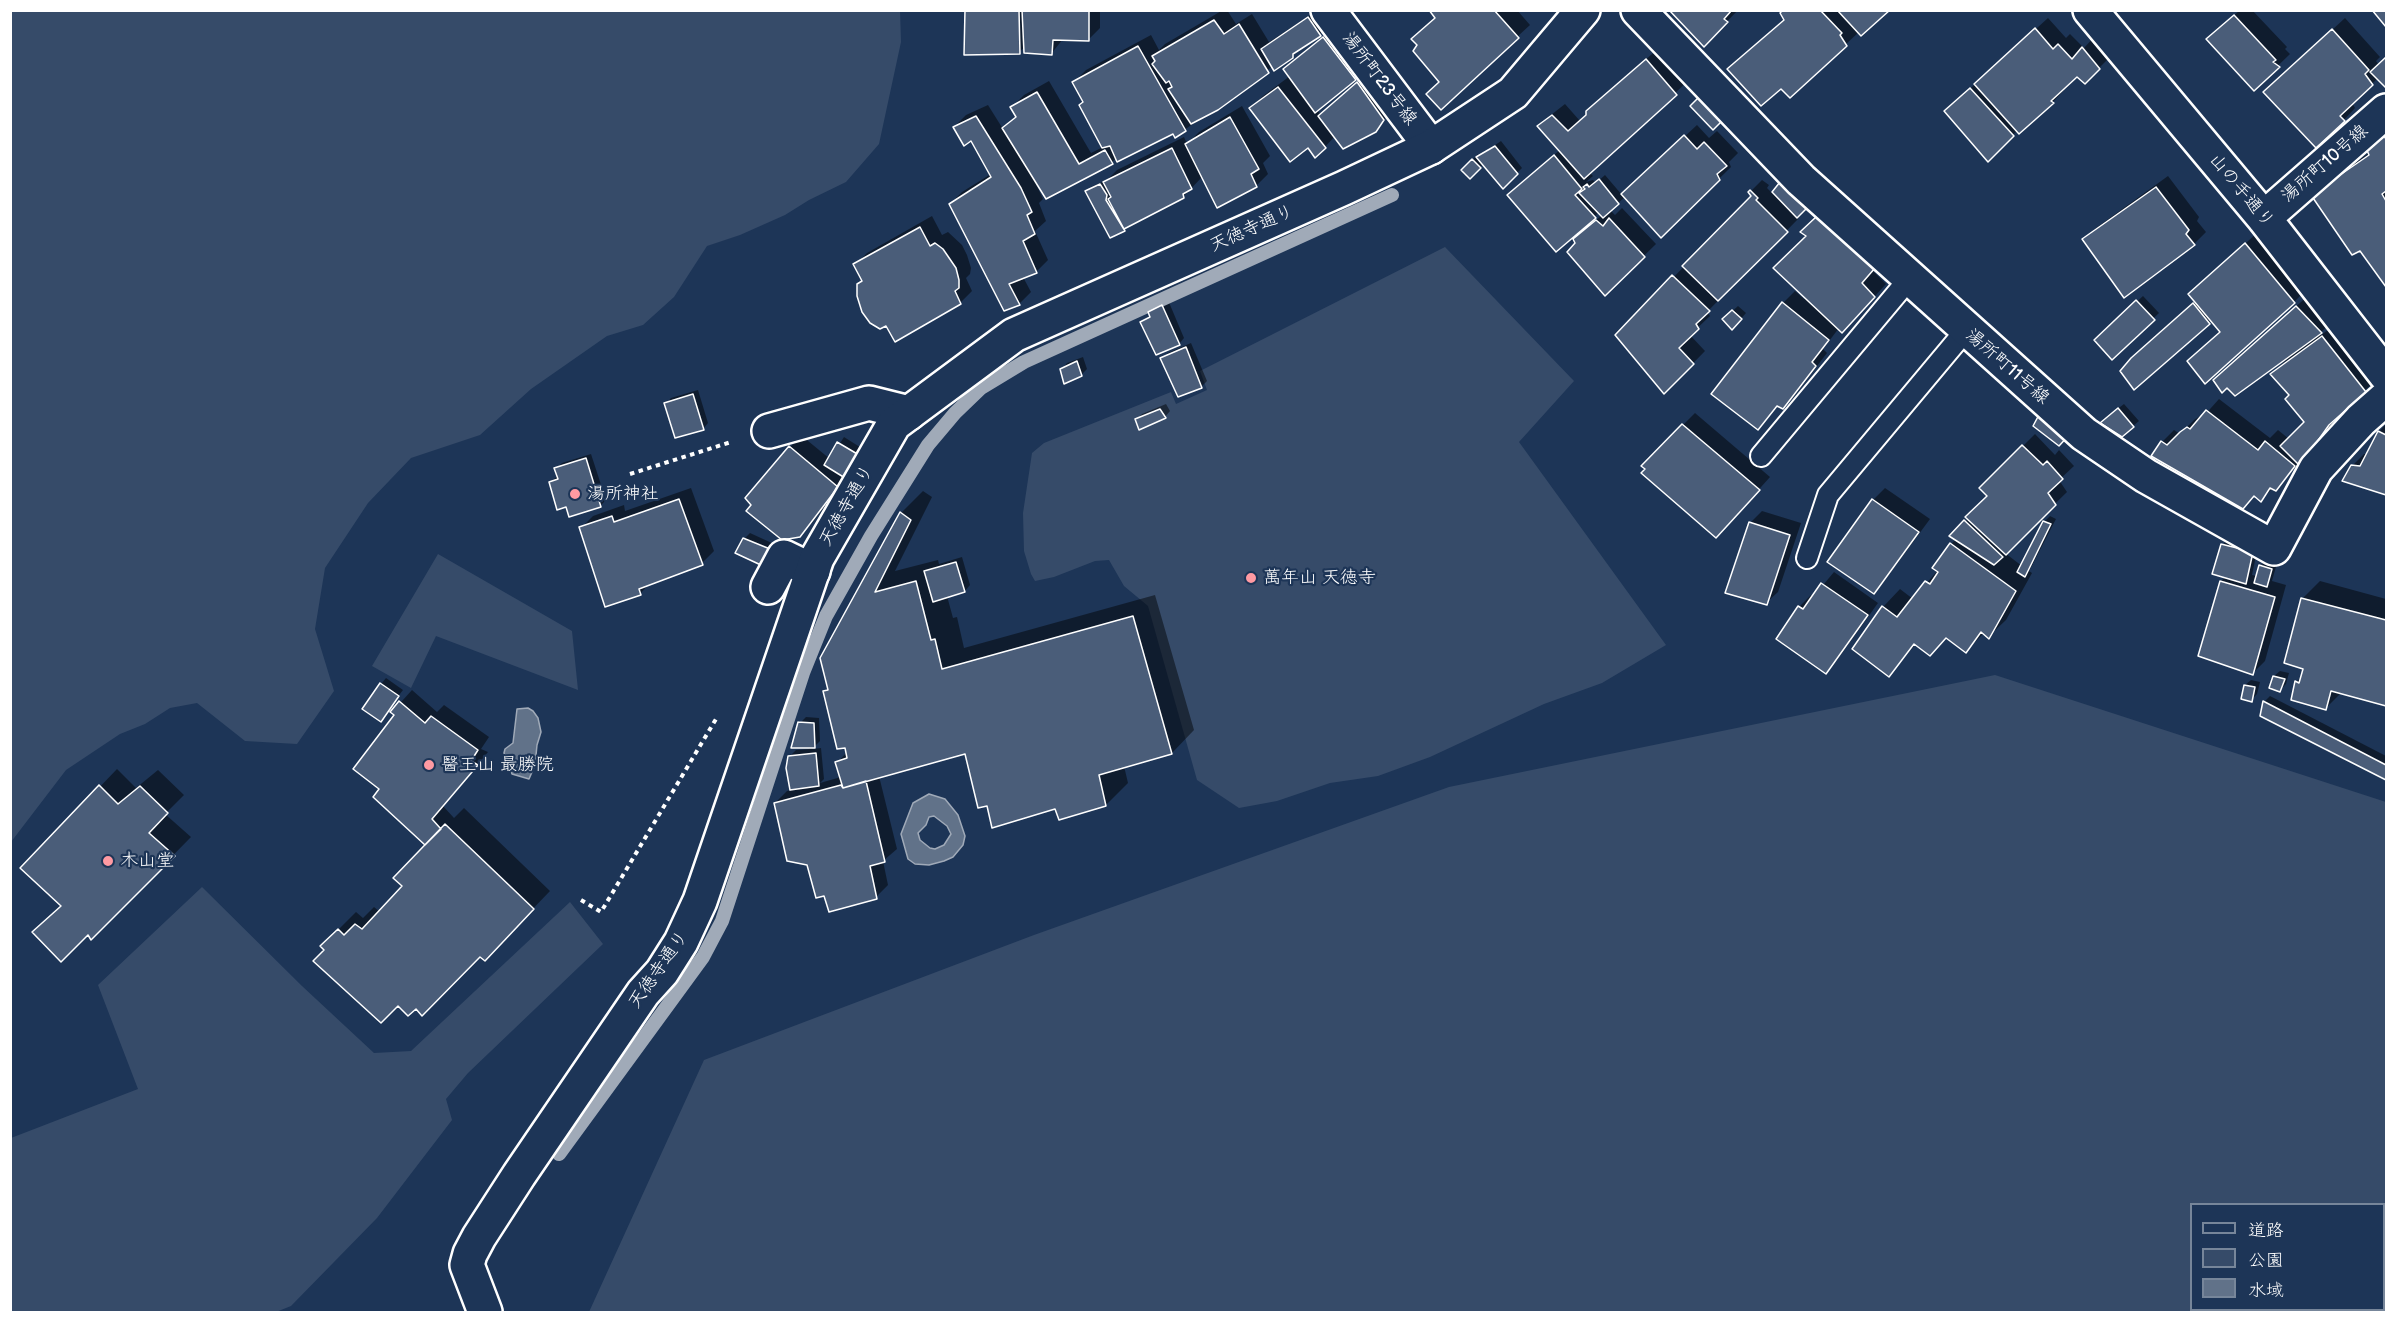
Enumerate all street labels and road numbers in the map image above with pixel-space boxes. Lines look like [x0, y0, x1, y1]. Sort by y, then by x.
street label: 湯所町23号線 [1337, 28, 1421, 130]
street label: 湯所町10号線 [2277, 121, 2373, 207]
street label: 山の手通り [2204, 150, 2278, 232]
street label: 天徳寺通り [1206, 201, 1298, 257]
street label: 湯所町11号線 [1961, 325, 2053, 409]
street label: 天徳寺通り [815, 462, 879, 550]
street label: 天徳寺通り [624, 927, 694, 1013]

